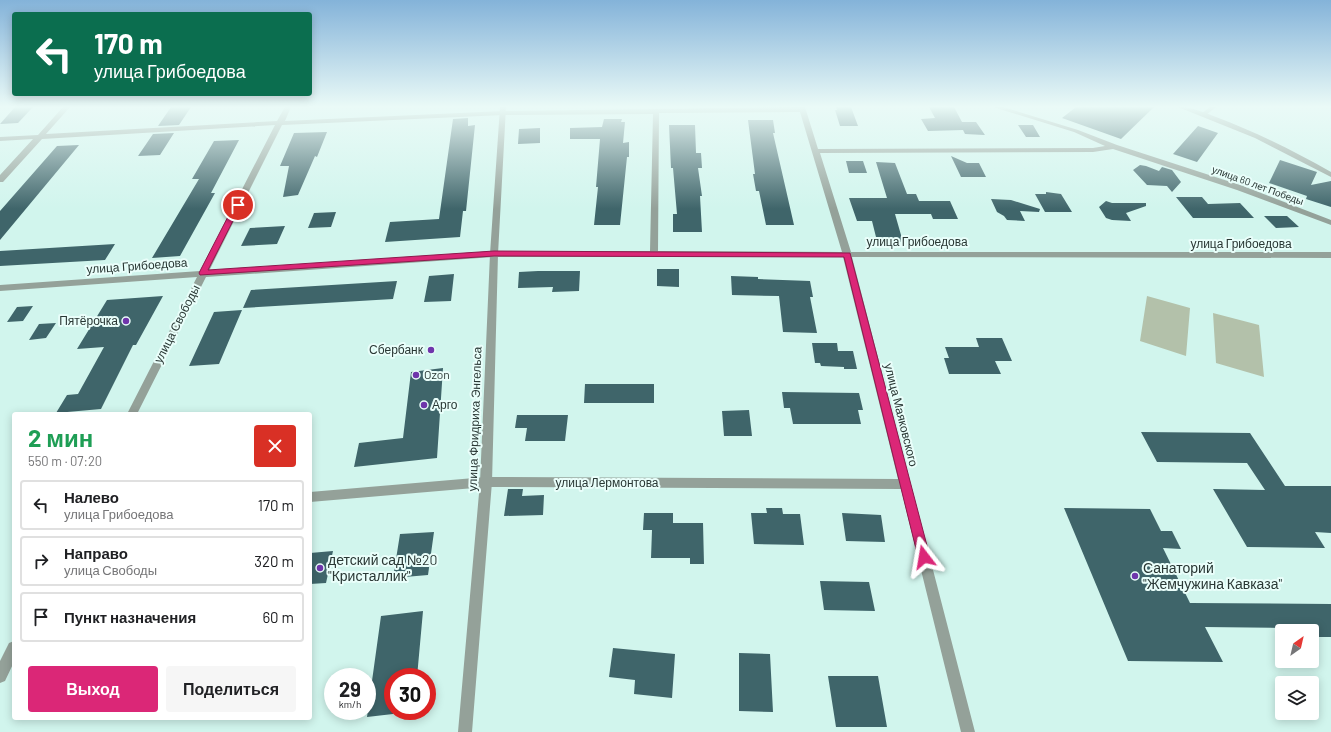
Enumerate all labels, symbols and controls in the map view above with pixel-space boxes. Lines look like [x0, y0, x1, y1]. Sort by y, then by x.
text: 170 m [94, 26, 163, 60]
icon: left [28, 28, 80, 80]
text: улица Грибоедова [94, 60, 246, 82]
street label: улица 60 лет Победы [1211, 163, 1305, 207]
pin [221, 188, 255, 222]
icon: arrive [227, 194, 249, 216]
street label: улица Грибоедова [866, 234, 968, 249]
street label: улица Грибоедова [1190, 236, 1292, 251]
street label: улица Грибоедова [86, 254, 188, 277]
street label: улица Свободы [150, 282, 203, 365]
place label: Пятёрочка [59, 313, 118, 328]
marker: Пятёрочка [121, 316, 131, 326]
place label: Сбербанк [369, 342, 424, 357]
marker: Сбербанк [426, 345, 436, 355]
street label: улица Фридриха Энгельса [464, 346, 485, 492]
street label: улица Маяковского [881, 362, 922, 468]
place label: Ozon [424, 367, 450, 381]
marker: Ozon [411, 370, 421, 380]
place label: Арго [432, 397, 458, 412]
marker: Арго [419, 400, 429, 410]
text: 2 мин [28, 423, 93, 452]
button: close [254, 425, 296, 467]
text: 550 m · 07:20 [28, 453, 102, 469]
street label: улица Лермонтова [555, 475, 659, 490]
text: Налево [64, 488, 119, 506]
icon: left [30, 494, 52, 516]
text: 170 m [258, 496, 294, 514]
text: улица Грибоедова [64, 506, 174, 522]
position arrow [903, 536, 945, 578]
text: Направо [64, 544, 128, 562]
icon: right [30, 550, 52, 572]
place label: детский сад №20 "Кристаллик" [328, 551, 438, 584]
text: 320 m [254, 552, 294, 570]
place label: Санаторий "Жемчужина Кавказа" [1143, 559, 1282, 592]
text: улица Свободы [64, 562, 157, 578]
marker: детский сад №20 "Кристаллик" [315, 563, 325, 573]
marker: Санаторий "Жемчужина Кавказа" [1130, 571, 1140, 581]
icon: arrive [30, 606, 52, 628]
text: Пункт назначения [64, 608, 196, 626]
text: 60 m [262, 608, 294, 626]
north arrow [1275, 624, 1319, 668]
map controls [1275, 624, 1319, 720]
button: Выход [28, 666, 158, 712]
button: Поделиться [166, 666, 296, 712]
speed limit sign: 30 [384, 668, 436, 720]
button: layers [1275, 676, 1319, 720]
text: 29 [339, 677, 361, 701]
text: km/h [339, 698, 361, 710]

